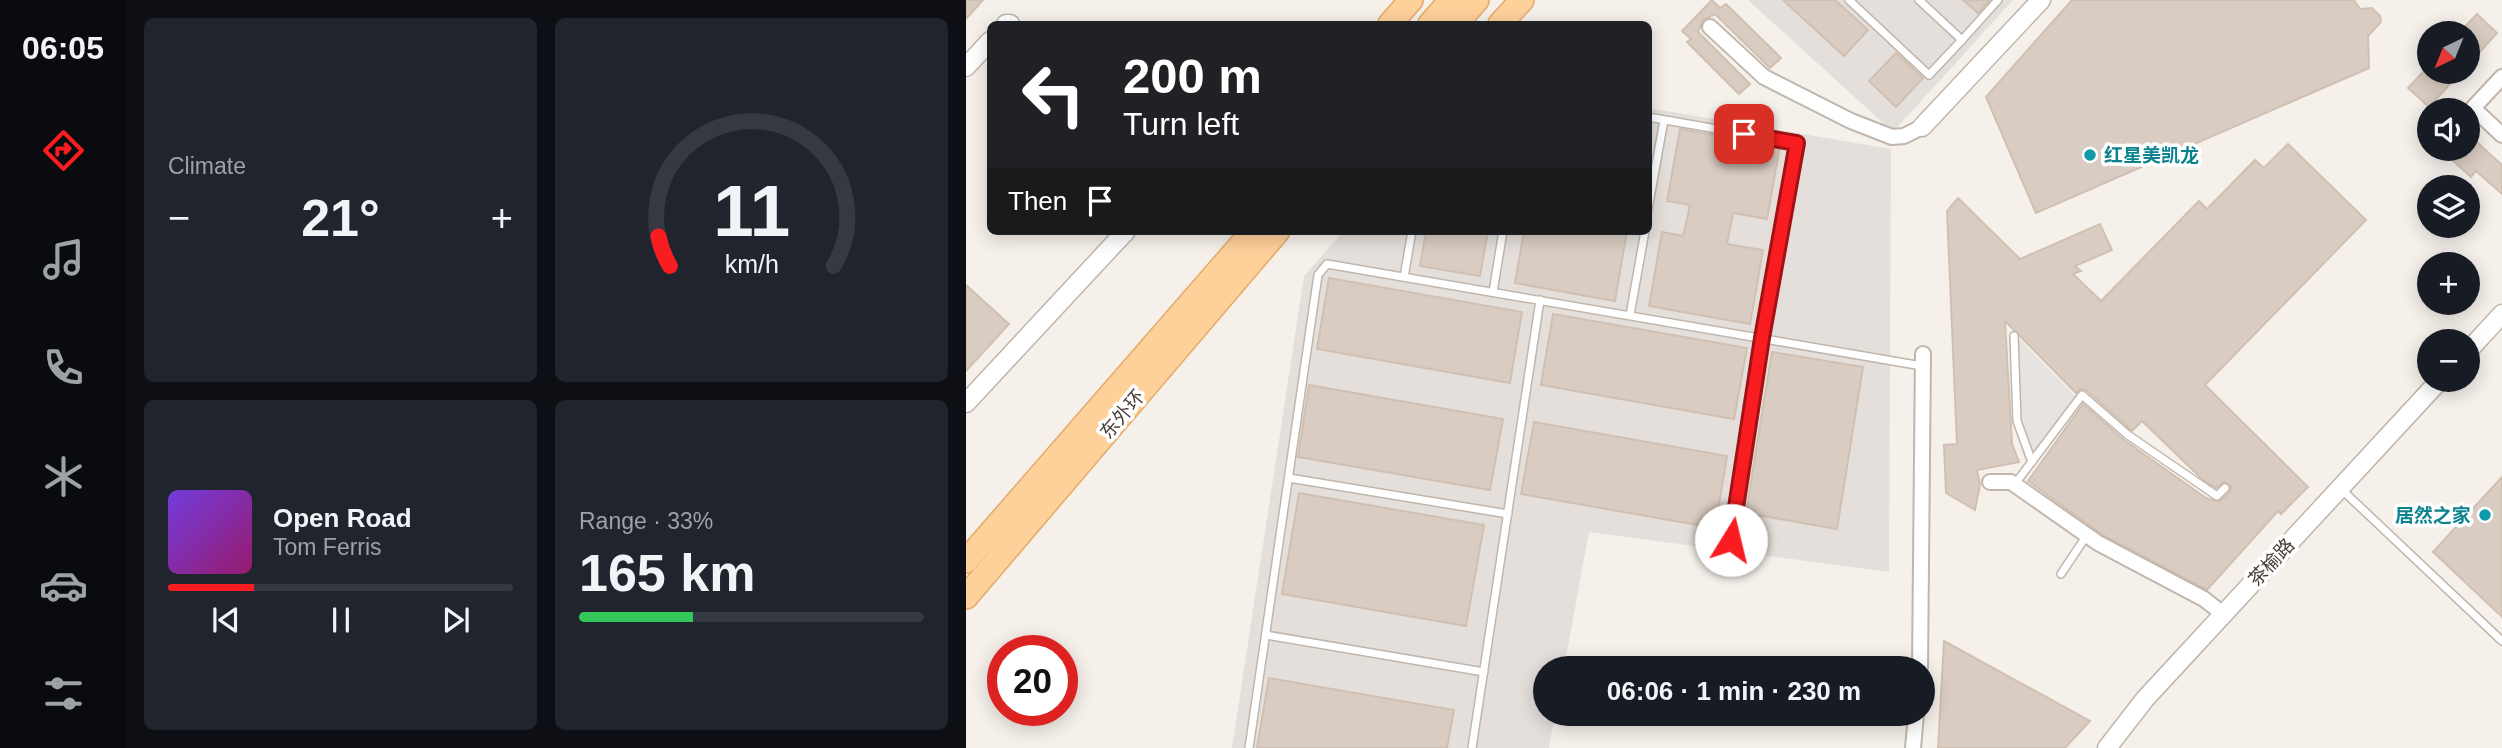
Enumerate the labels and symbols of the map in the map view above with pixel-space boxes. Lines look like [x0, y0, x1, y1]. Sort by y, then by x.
north arrow [2417, 21, 2480, 84]
pin [1714, 104, 1774, 164]
place label: 红星美凯龙 [2104, 145, 2199, 166]
marker: 红星美凯龙 [2082, 147, 2098, 163]
street label: 东外环 [1096, 386, 1149, 443]
position arrow [1694, 503, 1768, 577]
place label: 居然之家 [2395, 505, 2471, 526]
marker: 居然之家 [2477, 507, 2493, 523]
street label: 茶榆路 [2244, 534, 2298, 590]
speed limit sign: 20 [987, 635, 1078, 726]

